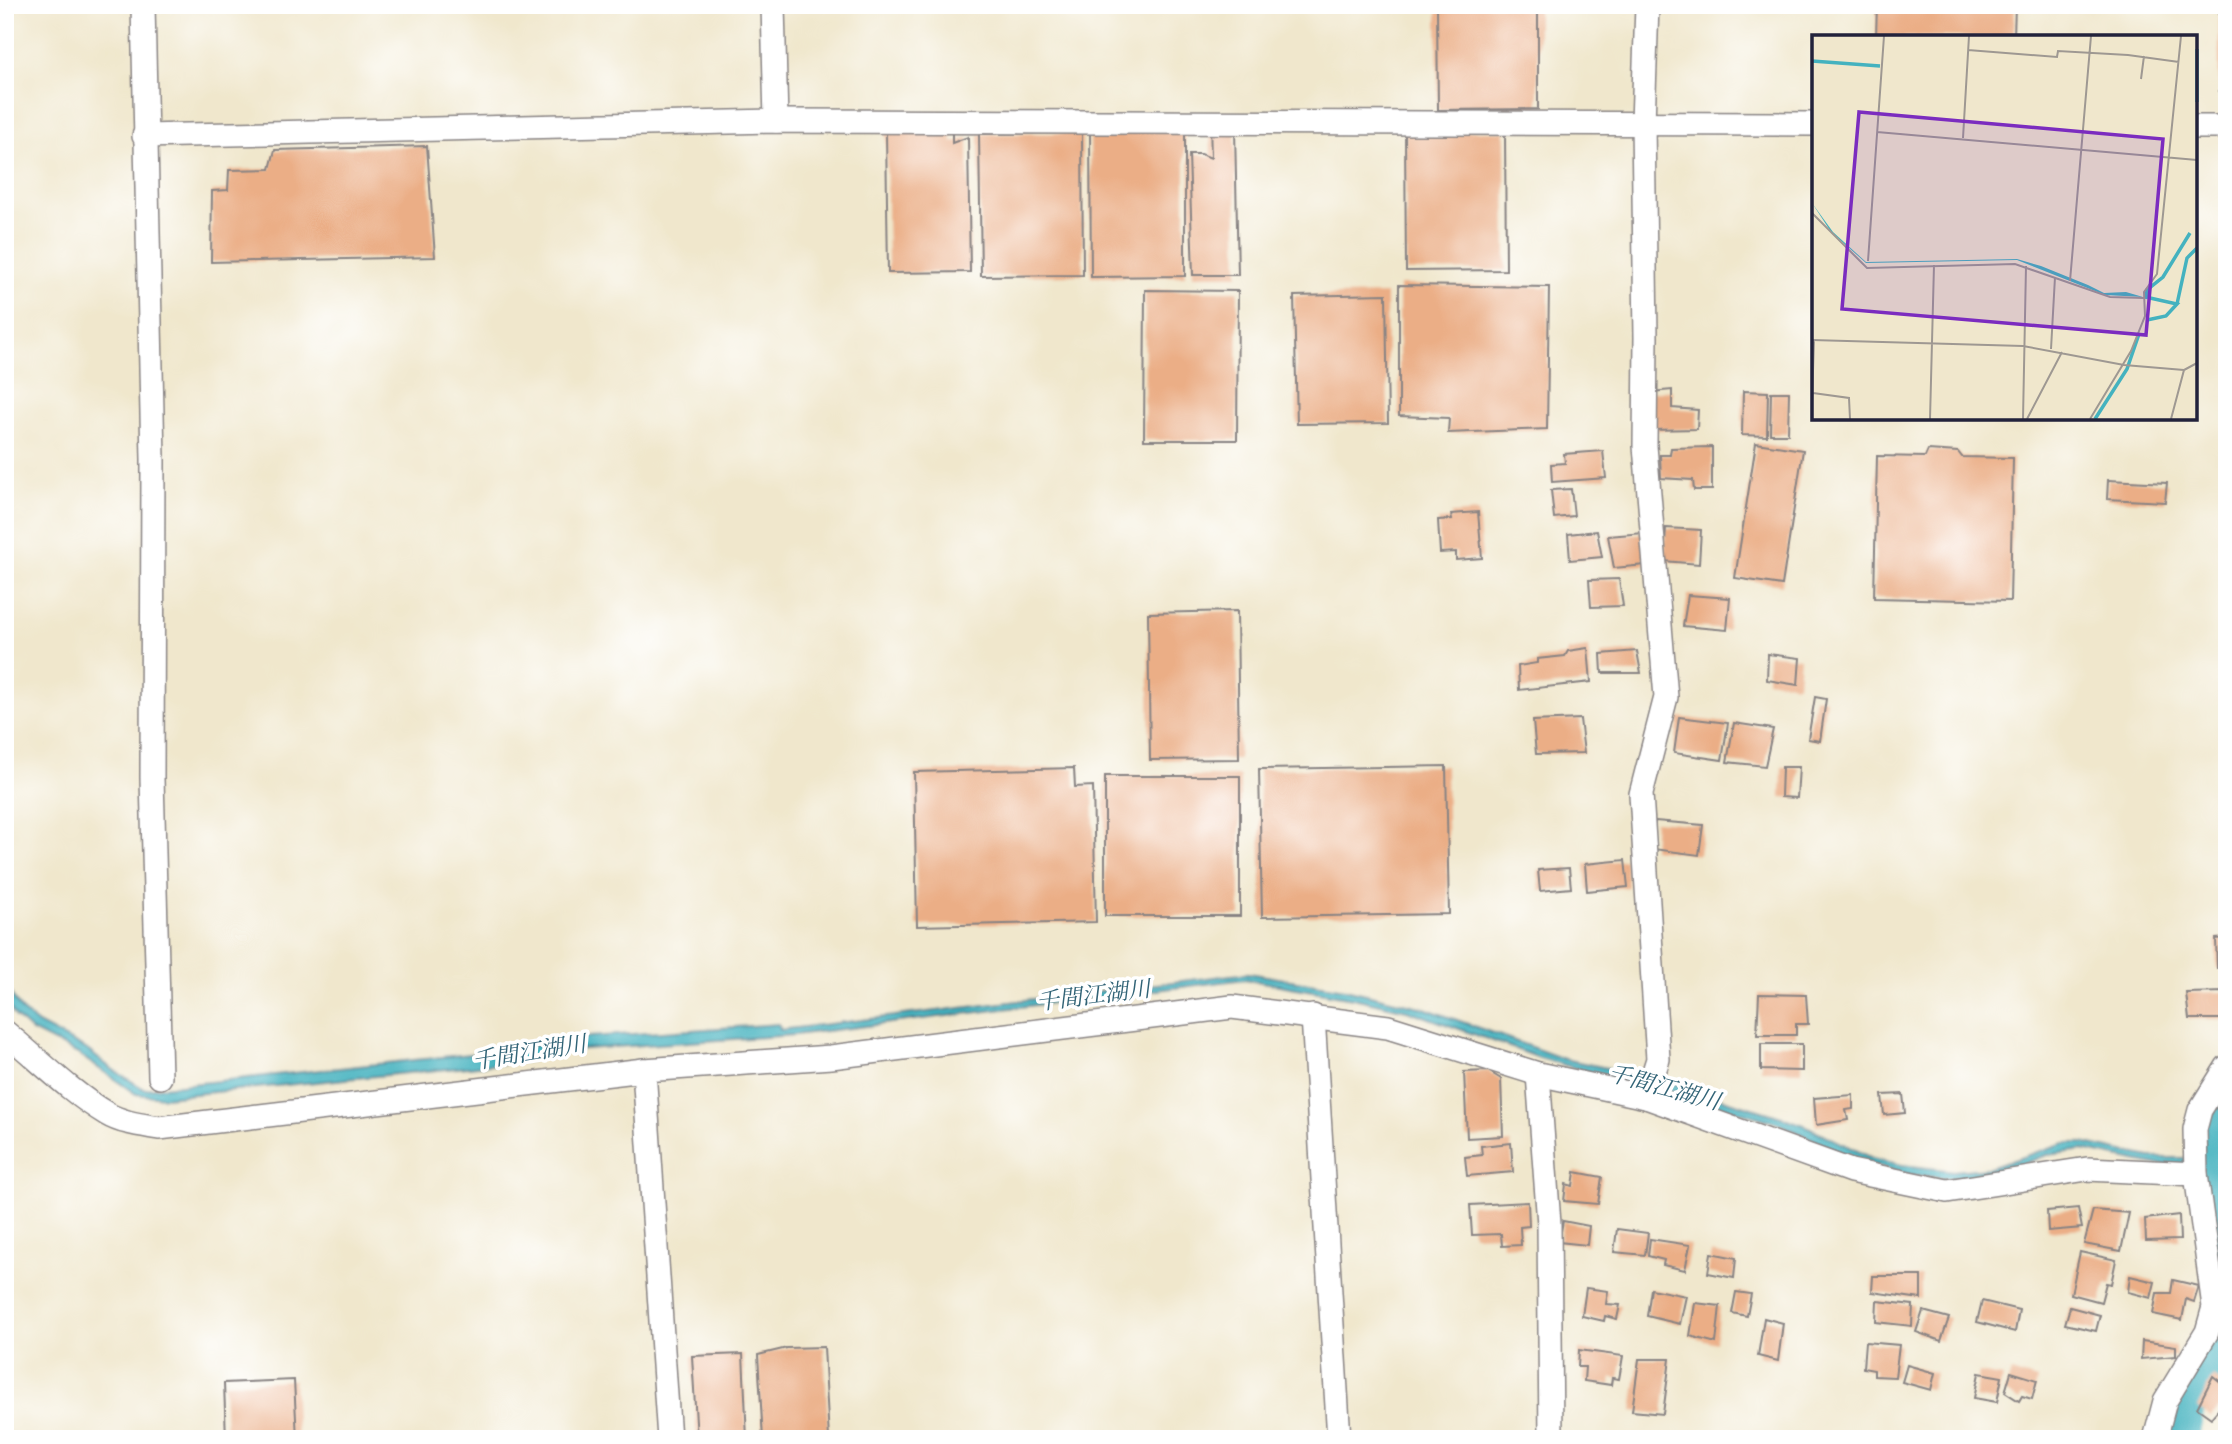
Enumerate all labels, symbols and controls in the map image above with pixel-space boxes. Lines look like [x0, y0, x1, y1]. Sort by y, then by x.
inset map [1812, 35, 2197, 420]
water label: 千間江湖川 [1034, 974, 1155, 1016]
water label: 千間江湖川 [470, 1029, 591, 1075]
water label: 千間江湖川 [1605, 1059, 1726, 1116]

